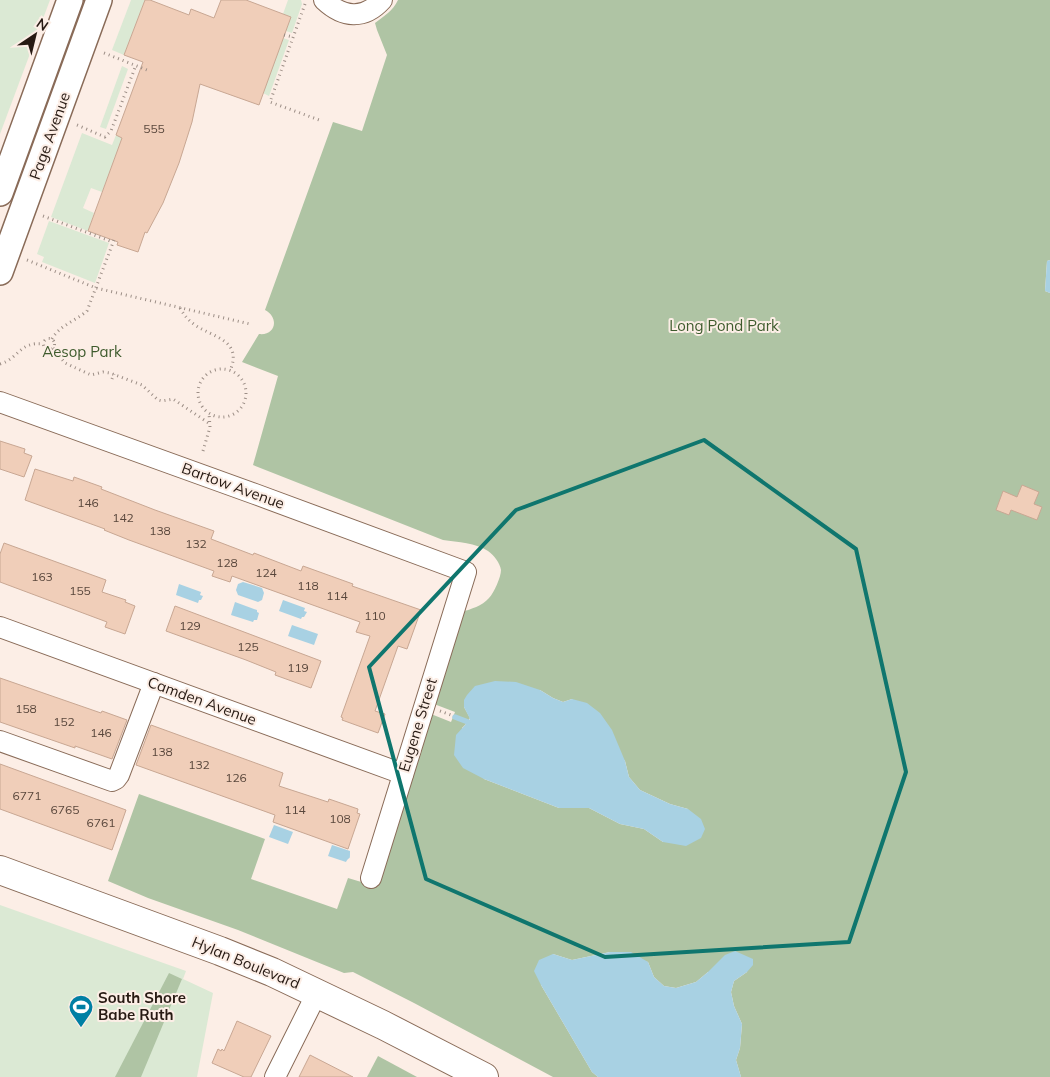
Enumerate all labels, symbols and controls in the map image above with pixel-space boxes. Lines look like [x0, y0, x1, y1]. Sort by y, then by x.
north arrow [10, 10, 60, 60]
text: N [33, 14, 52, 35]
street label: Page Avenue [25, 89, 74, 182]
house number: 555 [143, 121, 165, 136]
park label: Long Pond Park [669, 316, 779, 335]
park label: Aesop Park [42, 342, 122, 361]
street label: Bartow Avenue [179, 458, 287, 513]
house number: 146 [77, 495, 99, 510]
house number: 142 [112, 510, 134, 525]
house number: 138 [149, 523, 171, 538]
house number: 132 [185, 536, 207, 551]
house number: 128 [216, 555, 238, 570]
house number: 124 [255, 565, 277, 580]
house number: 163 [31, 569, 53, 584]
house number: 118 [297, 578, 319, 593]
house number: 155 [69, 583, 91, 598]
house number: 114 [326, 588, 348, 603]
house number: 110 [364, 608, 386, 623]
house number: 129 [179, 618, 201, 633]
house number: 125 [237, 639, 259, 654]
house number: 119 [287, 660, 309, 675]
street label: Camden Avenue [145, 672, 259, 729]
street label: Eugene Street [394, 676, 441, 774]
house number: 158 [15, 701, 37, 716]
house number: 152 [53, 714, 75, 729]
house number: 146 [90, 725, 112, 740]
house number: 138 [151, 744, 173, 759]
house number: 132 [188, 757, 210, 772]
house number: 126 [225, 770, 247, 785]
house number: 6771 [13, 788, 41, 803]
house number: 6765 [51, 802, 79, 817]
house number: 114 [284, 802, 306, 817]
house number: 108 [329, 811, 351, 826]
house number: 6761 [87, 815, 115, 830]
street label: Hylan Boulevard [189, 932, 303, 993]
place label: South Shore Babe Ruth [98, 988, 186, 1024]
sports icon: South Shore Babe Ruth [68, 994, 94, 1028]

